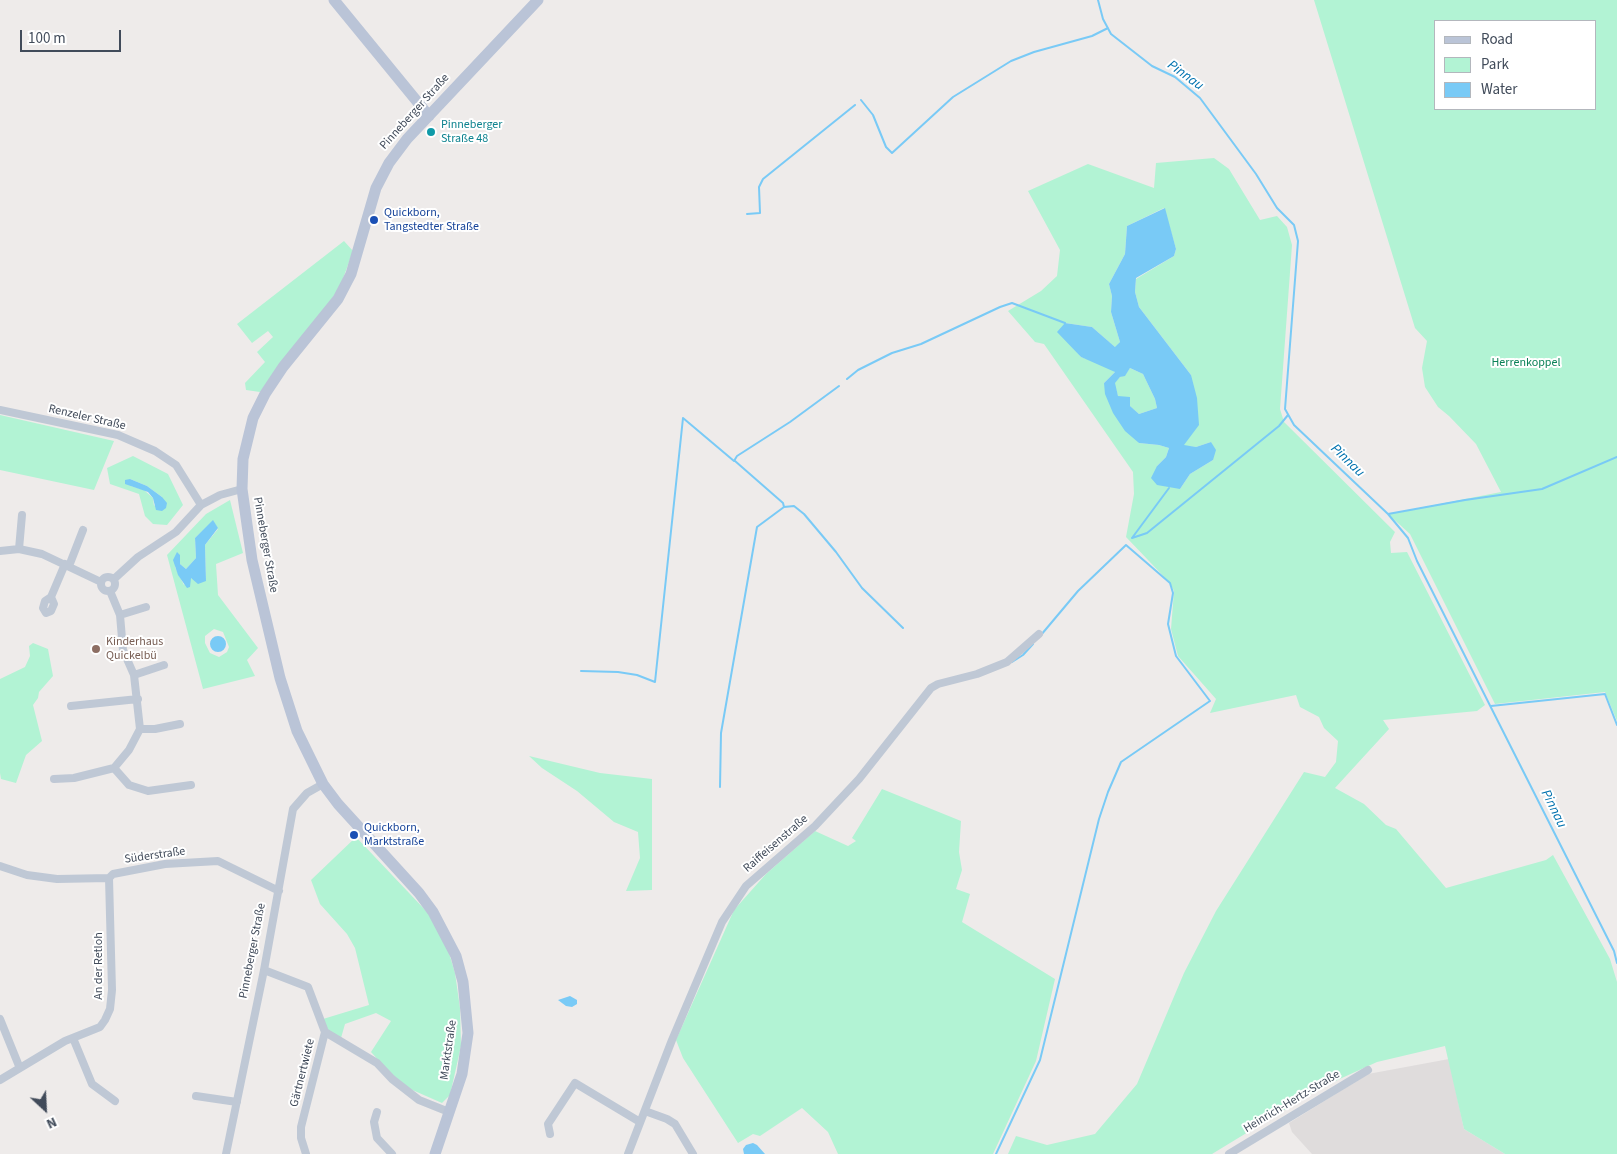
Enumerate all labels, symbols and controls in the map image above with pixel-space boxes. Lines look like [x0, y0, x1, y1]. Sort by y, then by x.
scale bar [22, 20, 124, 52]
legend [1434, 20, 1597, 110]
text: 100 m [28, 28, 66, 49]
text: Road [1481, 29, 1513, 50]
text: Park [1481, 54, 1509, 75]
water label: Pinnau [1164, 57, 1206, 95]
street label: Pinneberger Straße [377, 71, 453, 153]
text: Water [1481, 79, 1517, 100]
place label: Pinneberger Straße 48 [441, 118, 502, 146]
marker: Pinneberger Straße 48 [425, 126, 437, 138]
place label: Quickborn, Tangstedter Straße [384, 206, 479, 234]
marker: Quickborn, Tangstedter Straße [368, 214, 380, 226]
park label: Herrenkoppel [1491, 356, 1561, 370]
street label: Renzeler Straße [47, 402, 127, 434]
water label: Pinnau [1327, 441, 1367, 481]
street label: Pinneberger Straße [250, 496, 280, 594]
place label: Kinderhaus Quickelbü [106, 635, 163, 663]
marker: Kinderhaus Quickelbü [90, 643, 102, 655]
water label: Pinnau [1537, 787, 1569, 831]
street label: Raiffeisenstraße [741, 812, 811, 876]
place label: Quickborn, Marktstraße [364, 821, 424, 849]
marker: Quickborn, Marktstraße [348, 829, 360, 841]
street label: Süderstraße [124, 845, 186, 867]
street label: Pinneberger Straße [237, 902, 269, 1000]
street label: An der Retloh [92, 932, 106, 1000]
street label: Marktstraße [438, 1019, 460, 1081]
street label: Gärtnertwiete [288, 1037, 318, 1109]
street label: Heinrich-Hertz-Straße [1241, 1068, 1343, 1136]
north arrow [20, 1084, 70, 1134]
text: N [43, 1112, 60, 1134]

